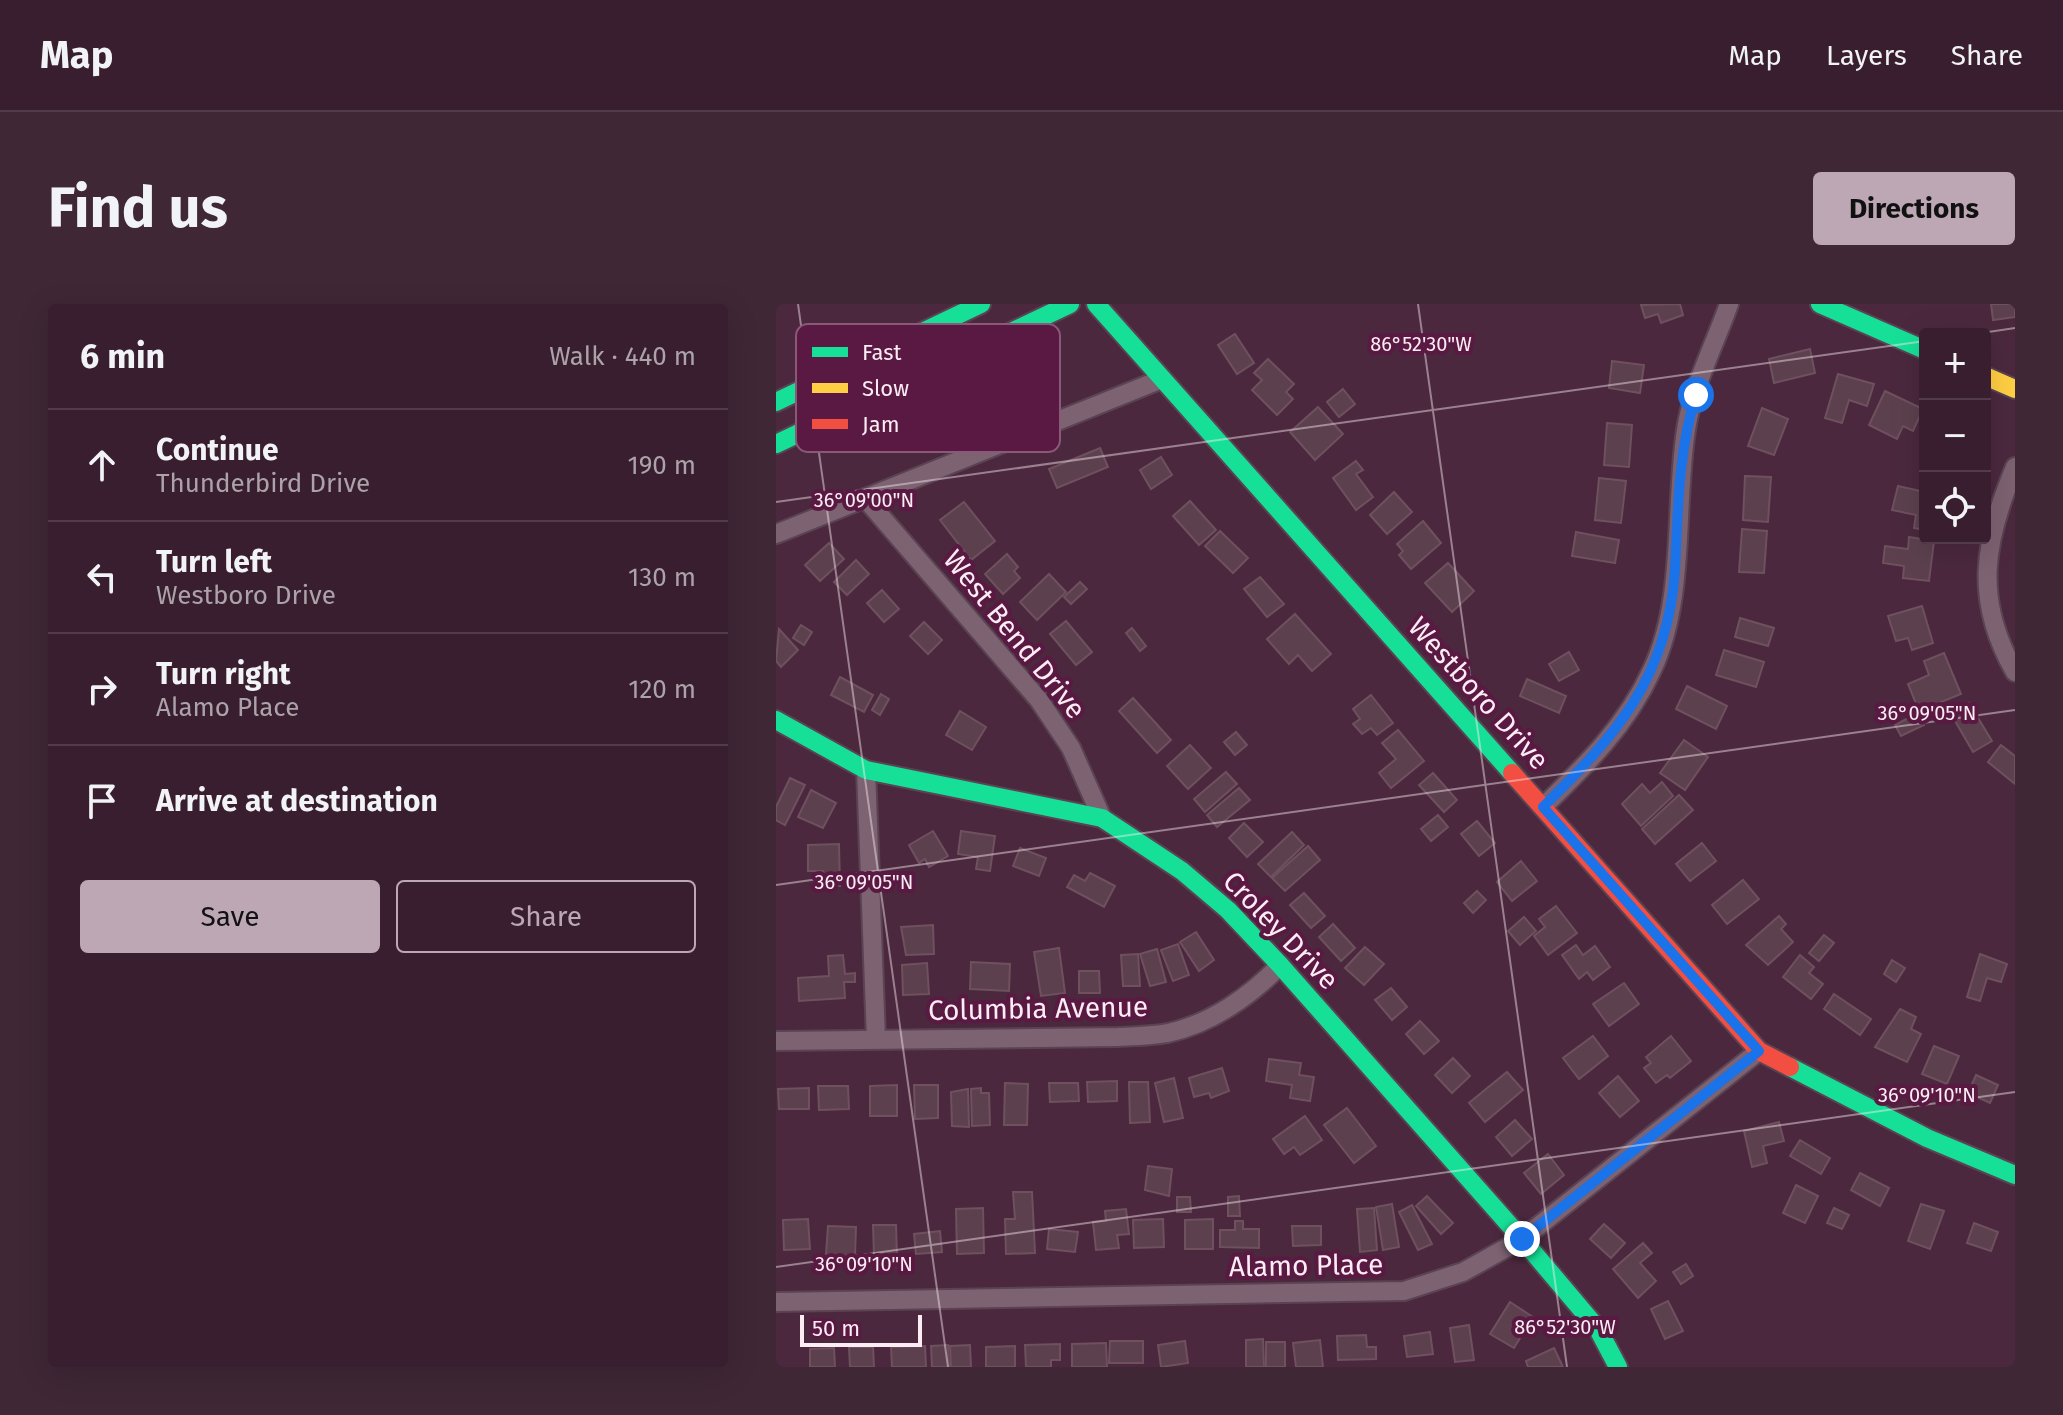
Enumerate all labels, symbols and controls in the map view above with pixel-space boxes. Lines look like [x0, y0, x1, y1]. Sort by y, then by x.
text: Map [40, 32, 113, 78]
text: Map [1728, 39, 1782, 72]
text: Layers [1826, 39, 1907, 72]
text: Share [1951, 39, 2023, 72]
button: Directions [1813, 172, 2015, 245]
text: Find us [48, 175, 228, 242]
legend [796, 324, 1060, 452]
map controls [1919, 328, 1991, 544]
button: + [1919, 328, 1991, 400]
text: 86°52'30"W [1370, 332, 1472, 356]
text: 6 min [80, 336, 165, 377]
text: Fast [862, 339, 902, 366]
text: Walk · 440 m [549, 341, 696, 372]
text: Slow [862, 375, 909, 402]
route start [1678, 377, 1714, 413]
button: − [1919, 400, 1991, 472]
text: Jam [862, 411, 900, 438]
text: Continue [156, 432, 279, 468]
icon: ahead [80, 443, 124, 487]
text: 190 m [627, 450, 696, 481]
text: Thunderbird Drive [156, 468, 370, 499]
button: locate [1919, 472, 1991, 544]
text: 36°09'00"N [814, 488, 914, 512]
street label: West Bend Drive [937, 543, 1093, 725]
text: Turn left [156, 544, 272, 580]
icon: left [80, 555, 124, 599]
text: 130 m [628, 562, 696, 593]
text: Westboro Drive [156, 580, 336, 611]
street label: Westboro Drive [1402, 610, 1556, 776]
text: Turn right [156, 656, 291, 692]
icon: right [80, 667, 124, 711]
text: 120 m [628, 674, 696, 705]
text: Alamo Place [156, 692, 299, 723]
text: 36°09'05"N [1878, 701, 1976, 725]
icon: arrive [80, 779, 124, 823]
text: Arrive at destination [156, 783, 438, 819]
street label: Croley Drive [1216, 864, 1345, 996]
text: 36°09'05"N [815, 870, 913, 894]
button: Save [80, 880, 380, 953]
button: Share [396, 880, 696, 953]
street label: Columbia Avenue [928, 990, 1148, 1027]
text: 36°09'10"N [1878, 1083, 1976, 1107]
route end [1504, 1221, 1540, 1257]
street label: Alamo Place [1228, 1248, 1384, 1283]
text: 36°09'10"N [815, 1252, 913, 1276]
scale bar [800, 1311, 922, 1347]
text: 50 m [812, 1315, 860, 1342]
text: 86°52'30"W [1514, 1315, 1616, 1339]

